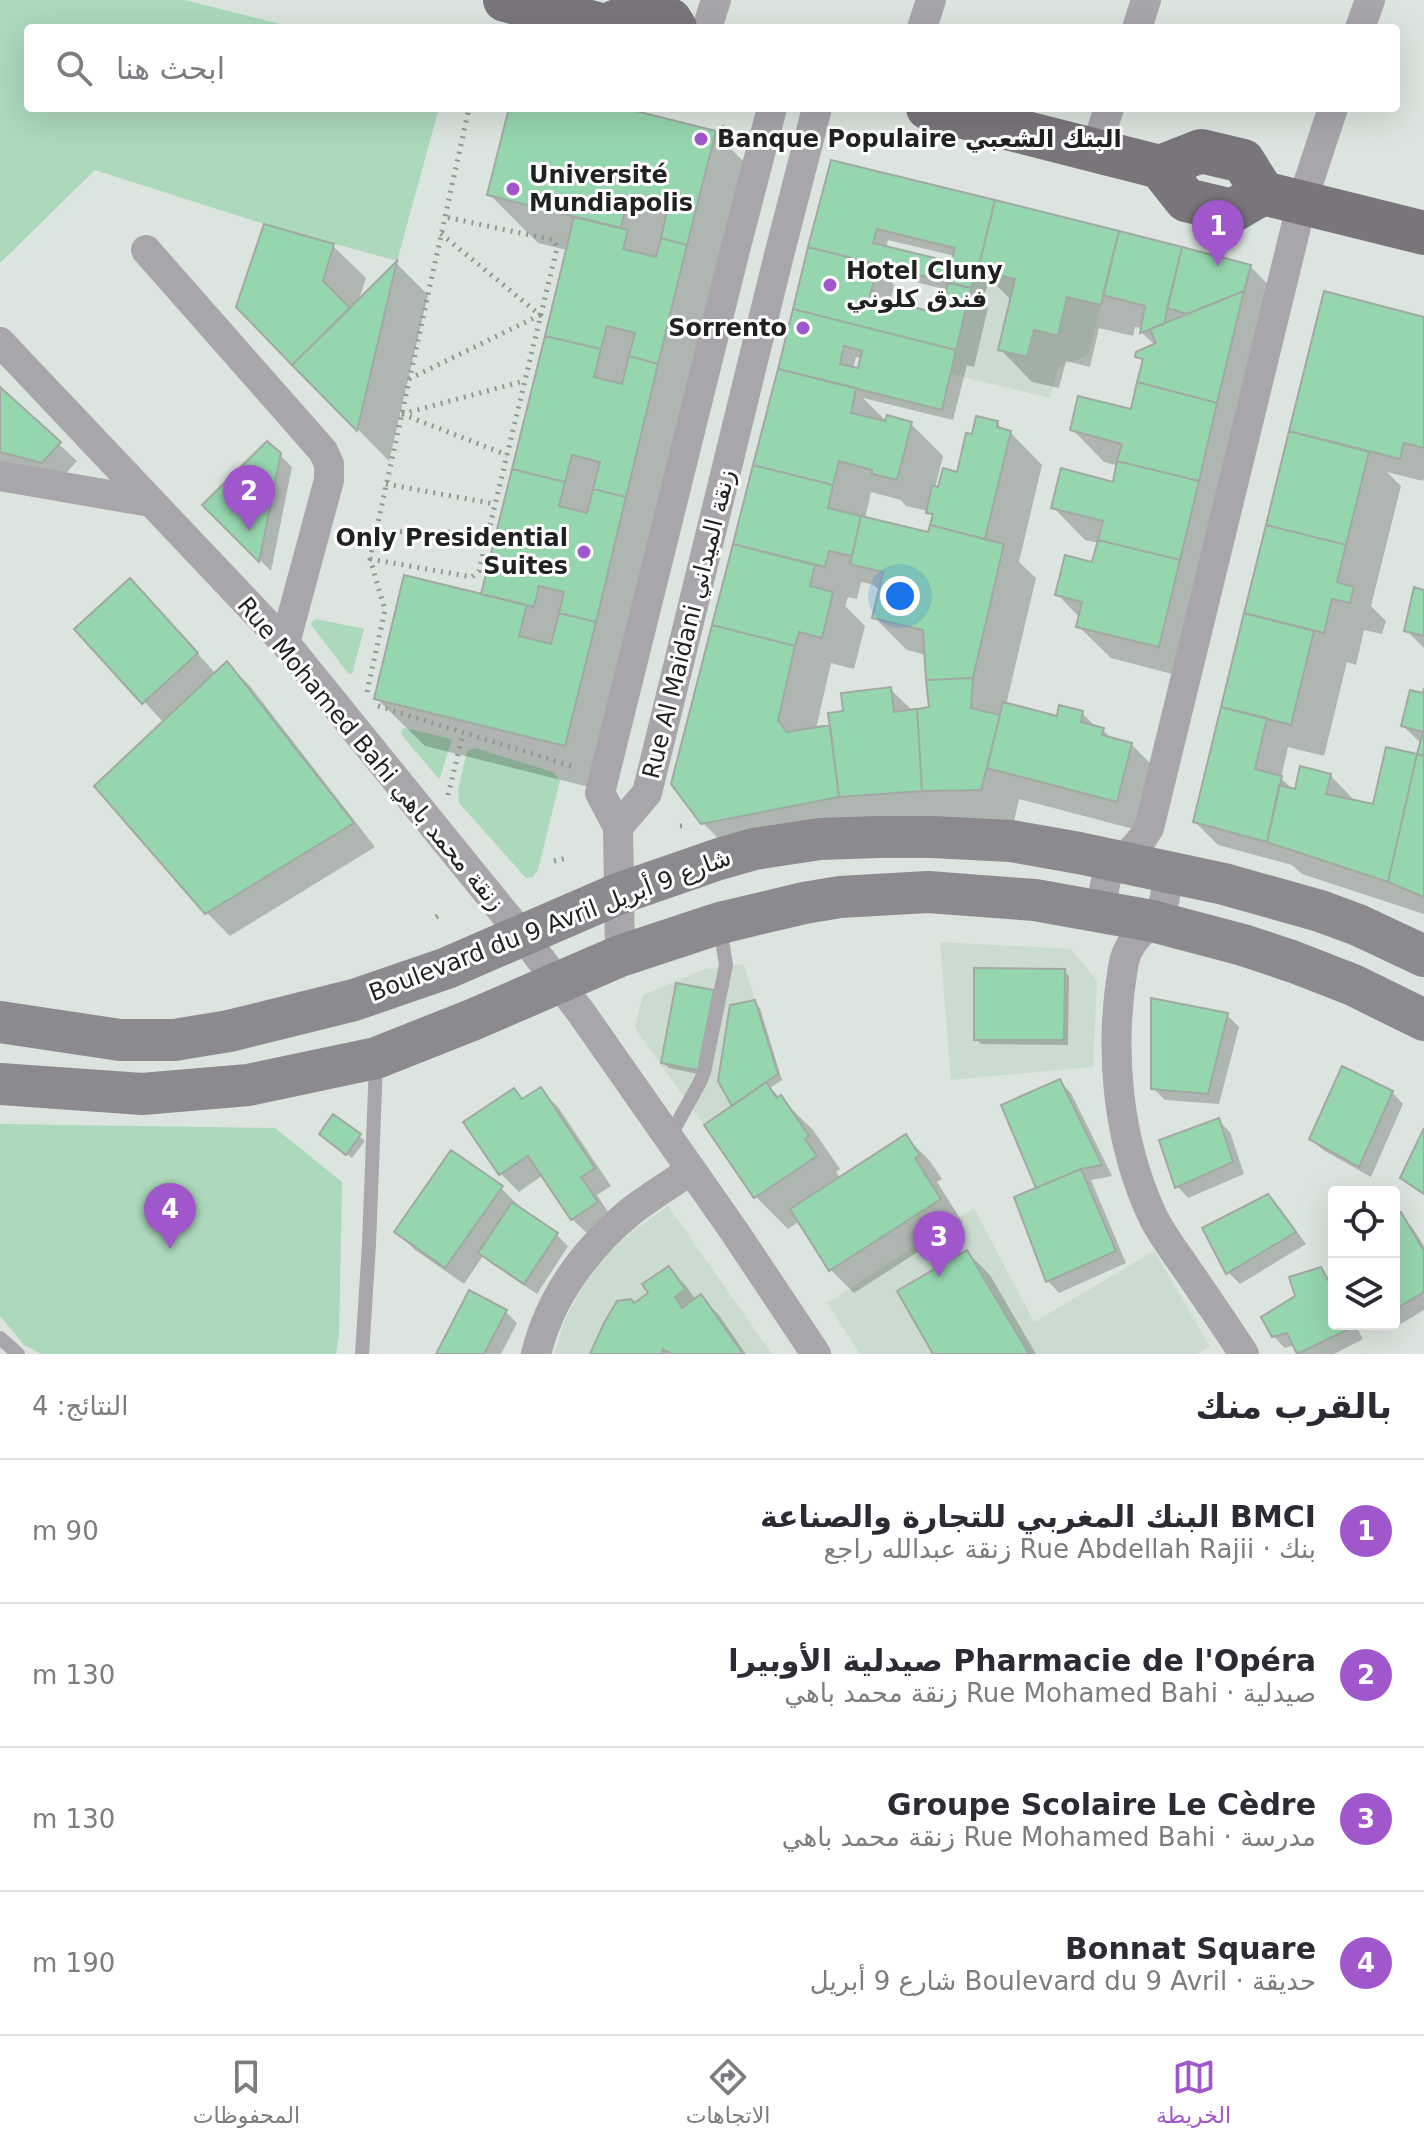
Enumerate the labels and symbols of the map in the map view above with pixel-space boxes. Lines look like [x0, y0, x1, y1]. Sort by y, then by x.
place label: Banque Populaire البنك الشعبي [717, 125, 1122, 153]
marker: Banque Populaire البنك الشعبي [692, 130, 710, 148]
place label: Université Mundiapolis [529, 161, 693, 217]
marker: Université Mundiapolis [504, 180, 522, 198]
pin: 1 [1192, 200, 1244, 266]
place label: Hotel Cluny فندق كلوني [846, 257, 1003, 313]
marker: Hotel Cluny فندق كلوني [821, 276, 839, 294]
place label: Sorrento [668, 314, 787, 342]
marker: Sorrento [794, 319, 812, 337]
pin: 2 [223, 465, 275, 531]
street label: Rue Al Maidani زنقة الميداني [637, 467, 741, 781]
place label: Only Presidential Suites [335, 524, 568, 580]
marker: Only Presidential Suites [575, 543, 593, 561]
your location [880, 576, 920, 616]
street label: Rue Mohamed Bahi زنقة محمد باهي [232, 592, 510, 916]
street label: Boulevard du 9 Avril شارع 9 أبريل [364, 841, 735, 1007]
pin: 4 [144, 1183, 196, 1249]
pin: 3 [913, 1211, 965, 1277]

